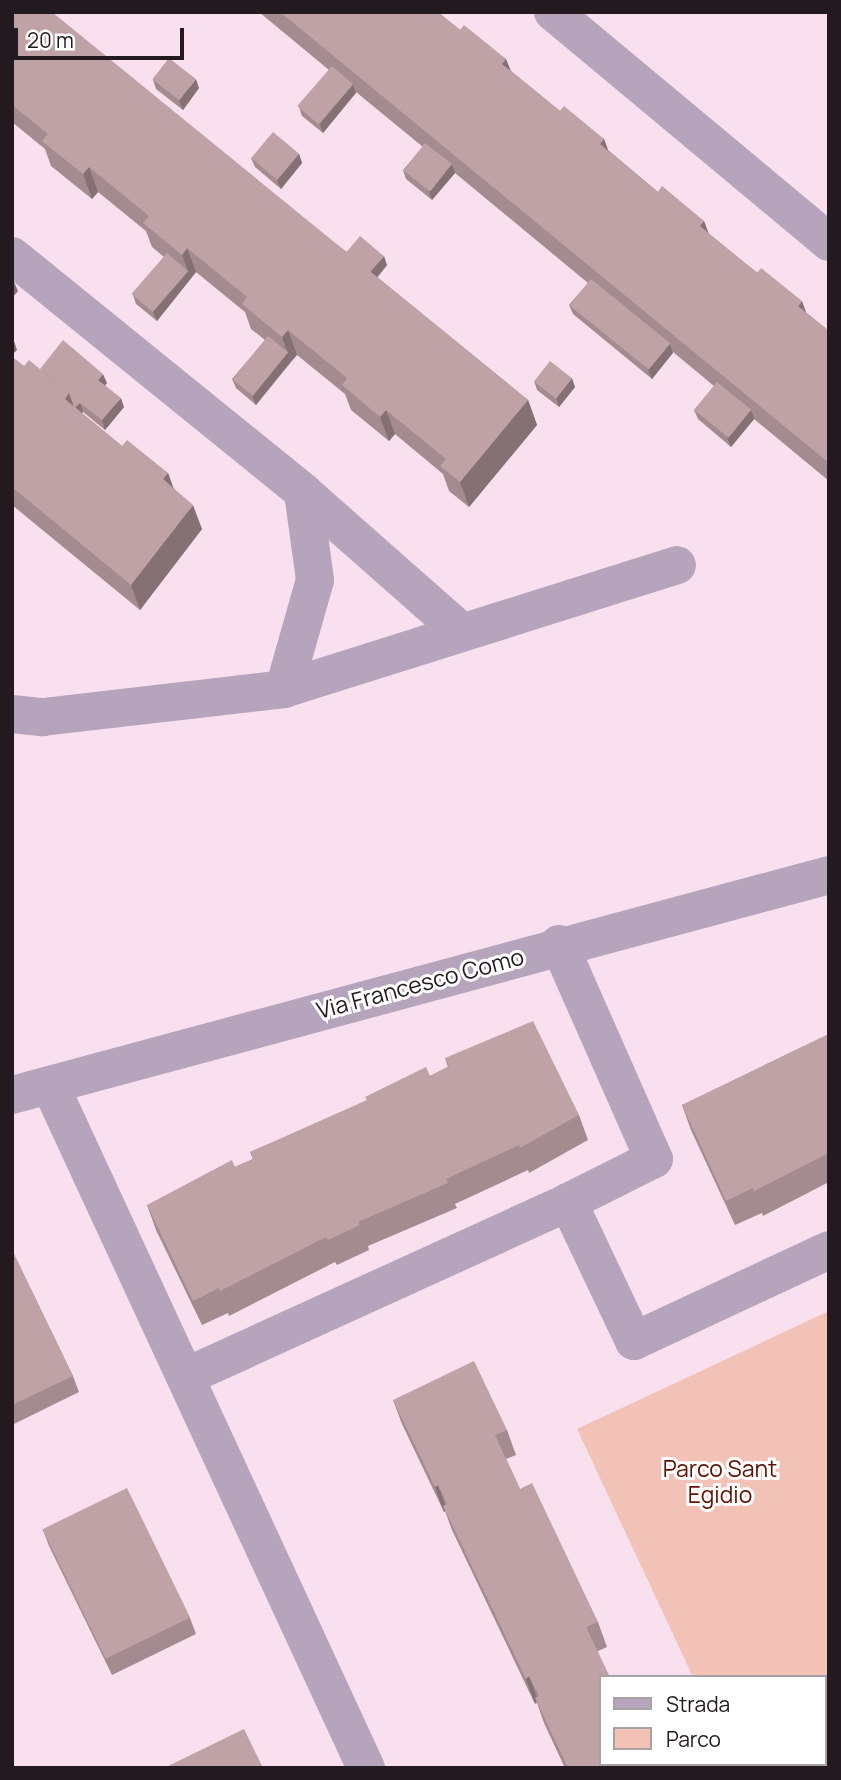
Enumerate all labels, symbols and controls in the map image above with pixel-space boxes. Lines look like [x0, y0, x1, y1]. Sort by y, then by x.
scale bar [18, 14, 187, 58]
text: 20 m [27, 26, 74, 54]
street label: Via Francesco Como [313, 942, 527, 1024]
park label: Parco Sant Egidio [663, 1454, 777, 1508]
legend [600, 1675, 827, 1766]
text: Strada [666, 1690, 730, 1718]
text: Parco [666, 1725, 721, 1753]

